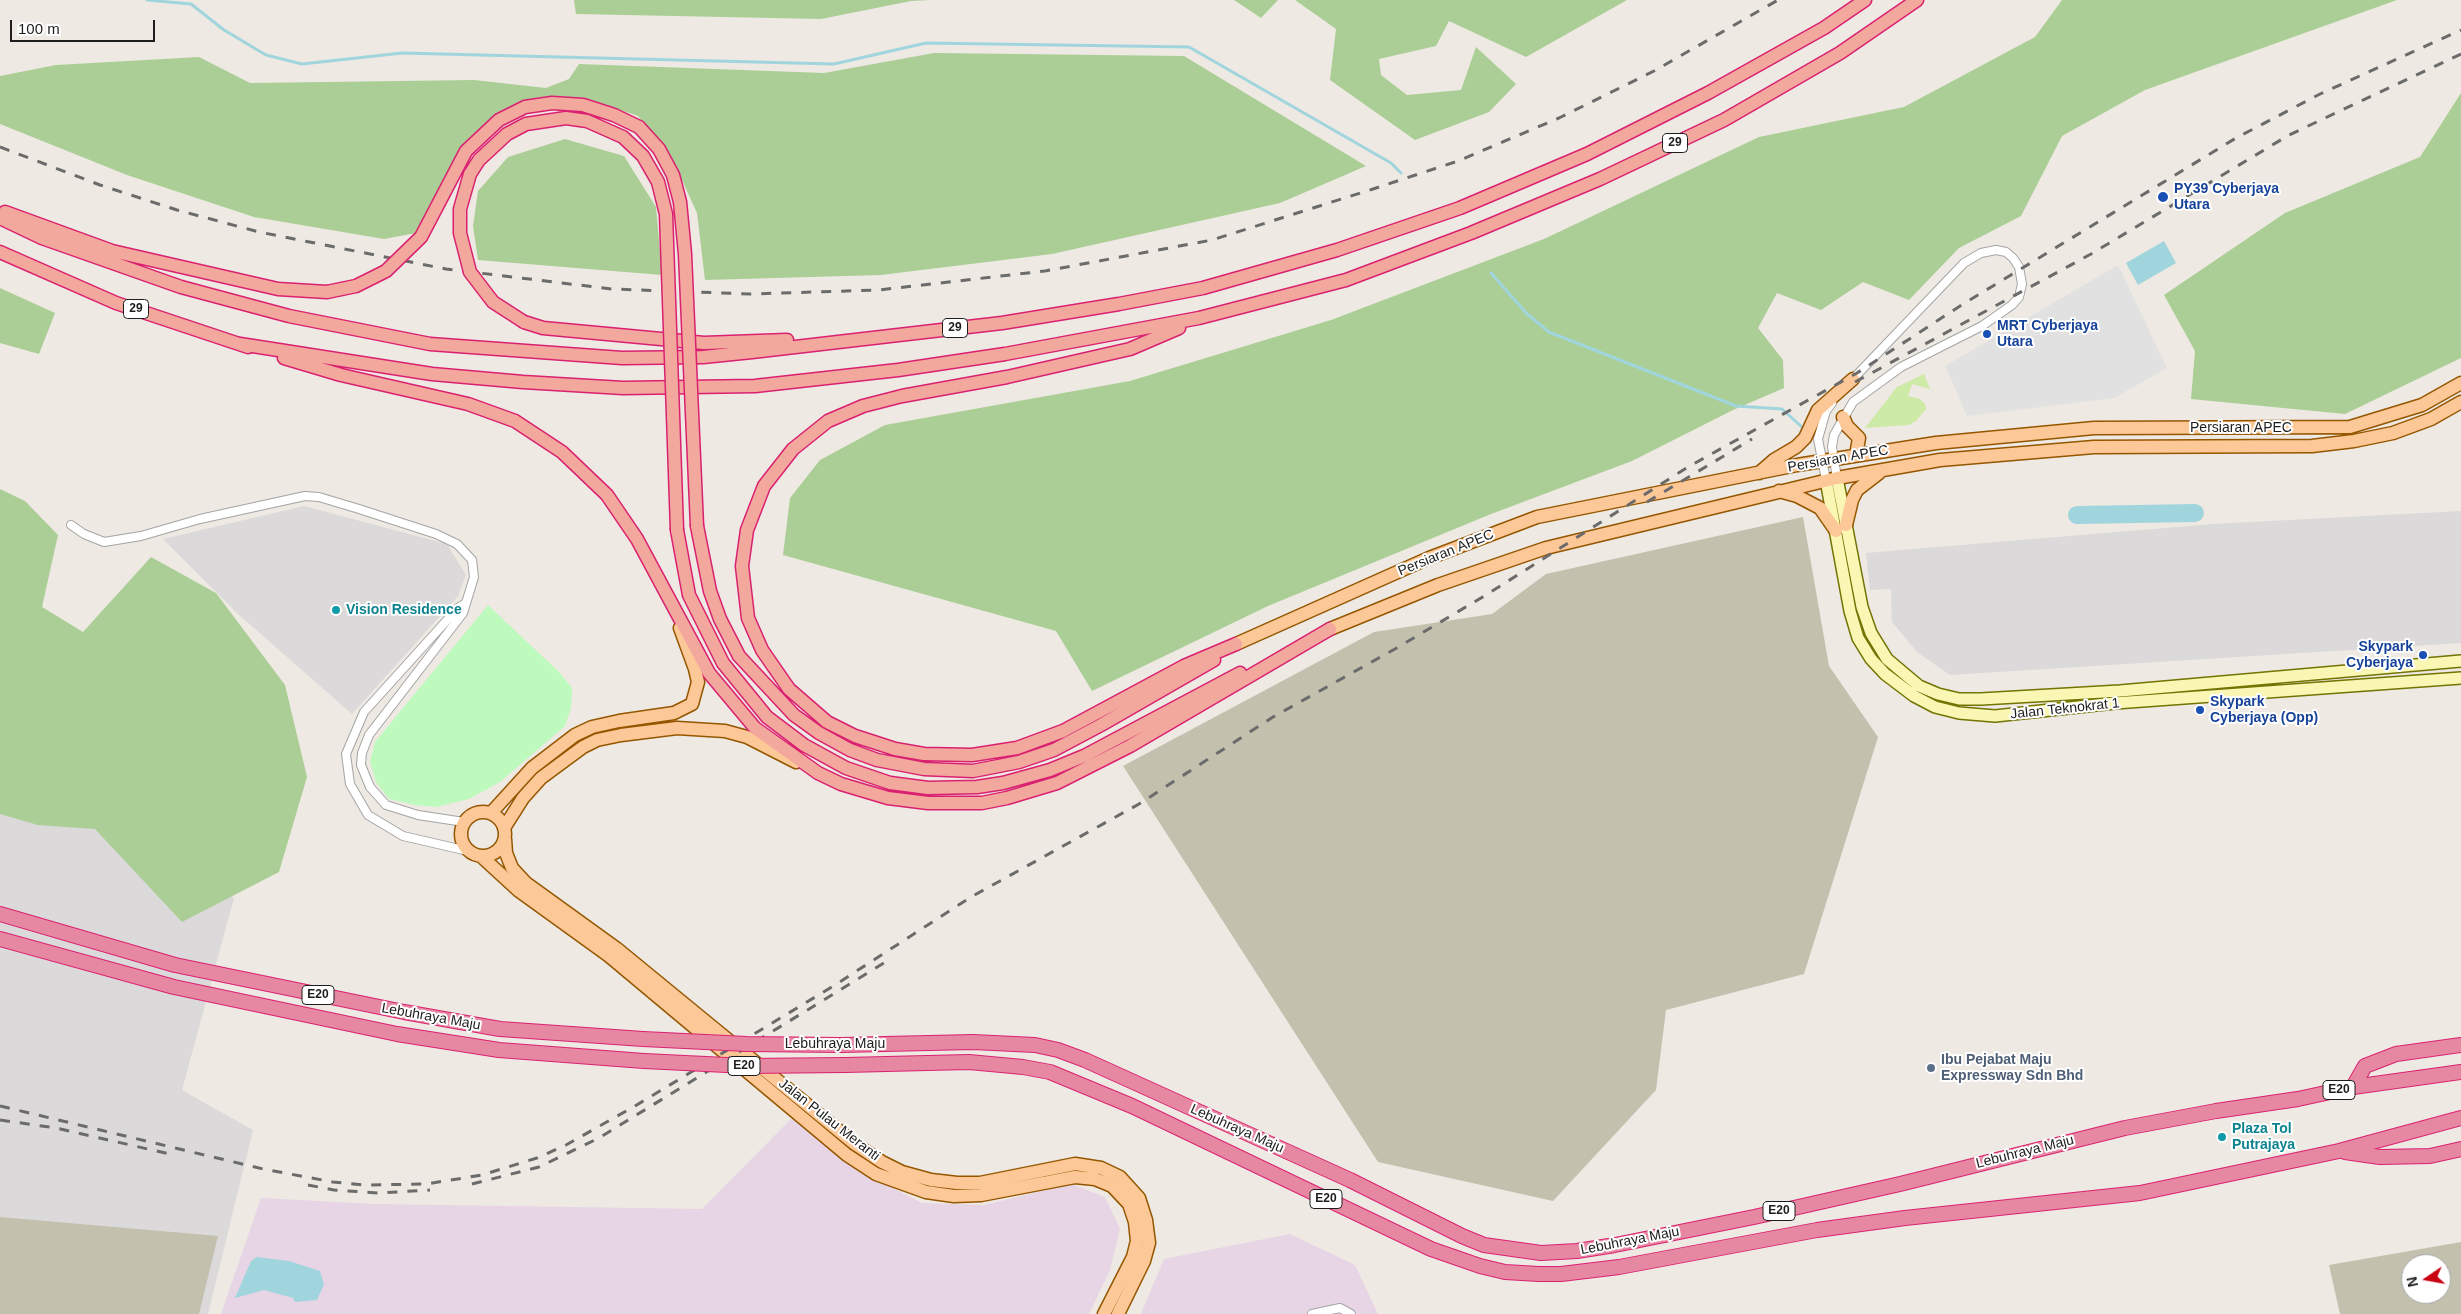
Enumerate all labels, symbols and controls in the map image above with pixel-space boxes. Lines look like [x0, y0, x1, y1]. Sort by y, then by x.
scale bar [12, 10, 158, 42]
text: 100 m [18, 20, 60, 37]
road number: 29 [1662, 134, 1688, 152]
place label: PY39 Cyberjaya Utara [2174, 181, 2279, 213]
marker: PY39 Cyberjaya Utara [2156, 190, 2170, 204]
road number: 29 [124, 300, 148, 318]
road number: 29 [942, 318, 968, 338]
place label: MRT Cyberjaya Utara [1997, 318, 2098, 351]
marker: MRT Cyberjaya Utara [1981, 328, 1993, 340]
street label: Persiaran APEC [2190, 420, 2292, 436]
street label: Persiaran APEC [1786, 442, 1890, 476]
street label: Persiaran APEC [1396, 526, 1496, 580]
place label: Vision Residence [346, 602, 462, 618]
marker: Vision Residence [330, 604, 342, 616]
place label: Skypark Cyberjaya [2346, 639, 2413, 672]
marker: Skypark Cyberjaya [2417, 649, 2429, 661]
place label: Skypark Cyberjaya (Opp) [2210, 694, 2318, 726]
street label: Jalan Teknokrat 1 [2010, 695, 2120, 723]
marker: Skypark Cyberjaya (Opp) [2194, 704, 2206, 716]
road number: E20 [302, 986, 334, 1004]
street label: Lebuhraya Maju [380, 1000, 482, 1034]
street label: Lebuhraya Maju [785, 1036, 885, 1052]
place label: Ibu Pejabat Maju Expressway Sdn Bhd [1941, 1052, 2083, 1084]
road number: E20 [728, 1056, 760, 1076]
marker: Ibu Pejabat Maju Expressway Sdn Bhd [1925, 1062, 1937, 1074]
street label: Jalan Pulau Meranti [775, 1075, 883, 1165]
road number: E20 [2323, 1080, 2355, 1100]
street label: Lebuhraya Maju [1188, 1101, 1286, 1157]
place label: Plaza Tol Putrajaya [2232, 1121, 2295, 1154]
marker: Plaza Tol Putrajaya [2216, 1131, 2228, 1143]
street label: Lebuhraya Maju [1974, 1132, 2076, 1172]
road number: E20 [1310, 1190, 1342, 1208]
road number: E20 [1763, 1202, 1795, 1220]
street label: Lebuhraya Maju [1579, 1223, 1681, 1259]
north arrow [2401, 1254, 2451, 1304]
text: N [2403, 1275, 2421, 1289]

